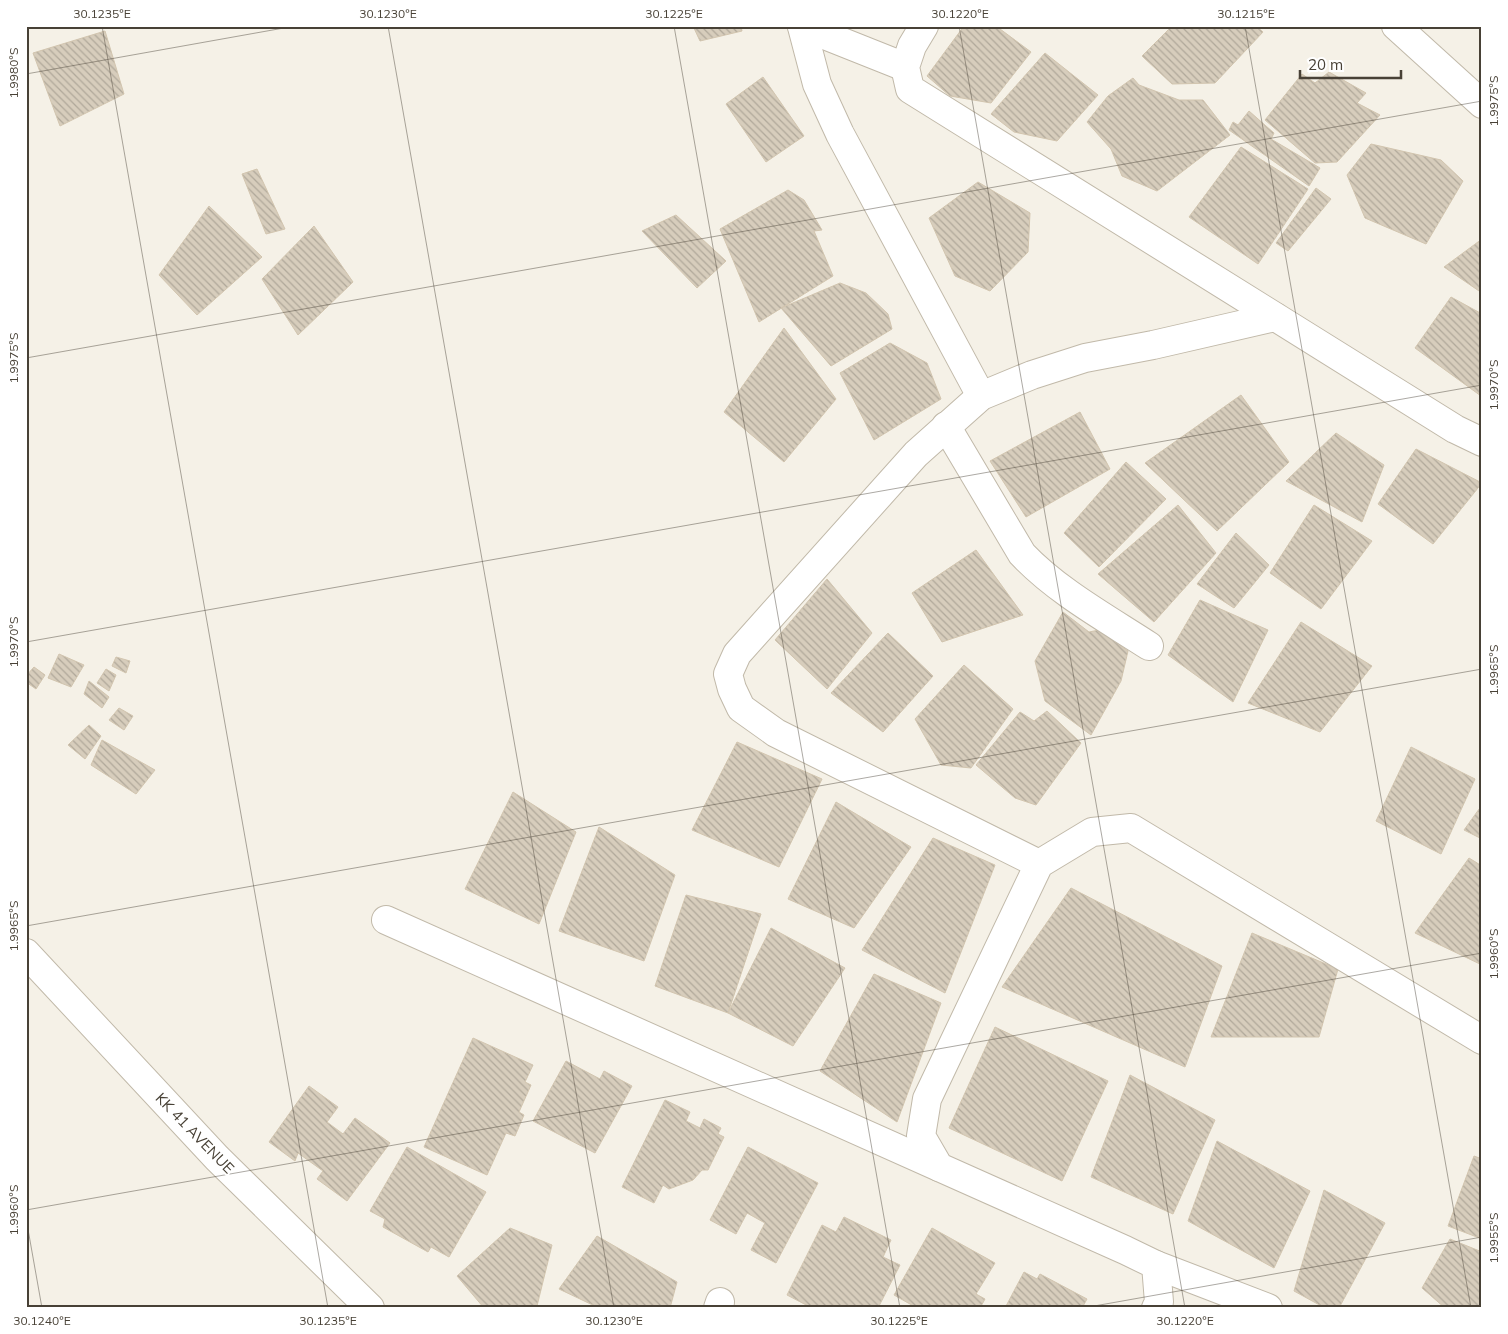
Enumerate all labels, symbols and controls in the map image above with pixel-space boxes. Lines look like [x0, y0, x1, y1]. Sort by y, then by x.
text: 30.1235°E [73, 6, 131, 21]
text: 30.1230°E [359, 6, 417, 21]
text: 30.1225°E [645, 6, 703, 21]
text: 30.1220°E [931, 6, 989, 21]
text: 30.1215°E [1217, 6, 1275, 21]
text: 1.9980°S [6, 48, 21, 98]
scale bar [1300, 48, 1402, 80]
text: 20 m [1308, 55, 1343, 74]
text: 1.9975°S [1486, 76, 1501, 126]
text: 1.9975°S [6, 333, 21, 383]
text: 1.9970°S [1486, 360, 1501, 410]
text: 1.9970°S [6, 617, 21, 667]
text: 1.9965°S [1486, 645, 1501, 695]
text: 1.9965°S [6, 901, 21, 951]
text: 1.9960°S [1486, 929, 1501, 979]
street label: KK 41 AVENUE [152, 1089, 239, 1178]
text: 1.9960°S [6, 1185, 21, 1235]
text: 1.9955°S [1486, 1213, 1501, 1263]
text: 30.1240°E [13, 1313, 71, 1328]
text: 30.1235°E [299, 1313, 357, 1328]
text: 30.1230°E [585, 1313, 643, 1328]
text: 30.1225°E [870, 1313, 928, 1328]
text: 30.1220°E [1156, 1313, 1214, 1328]

